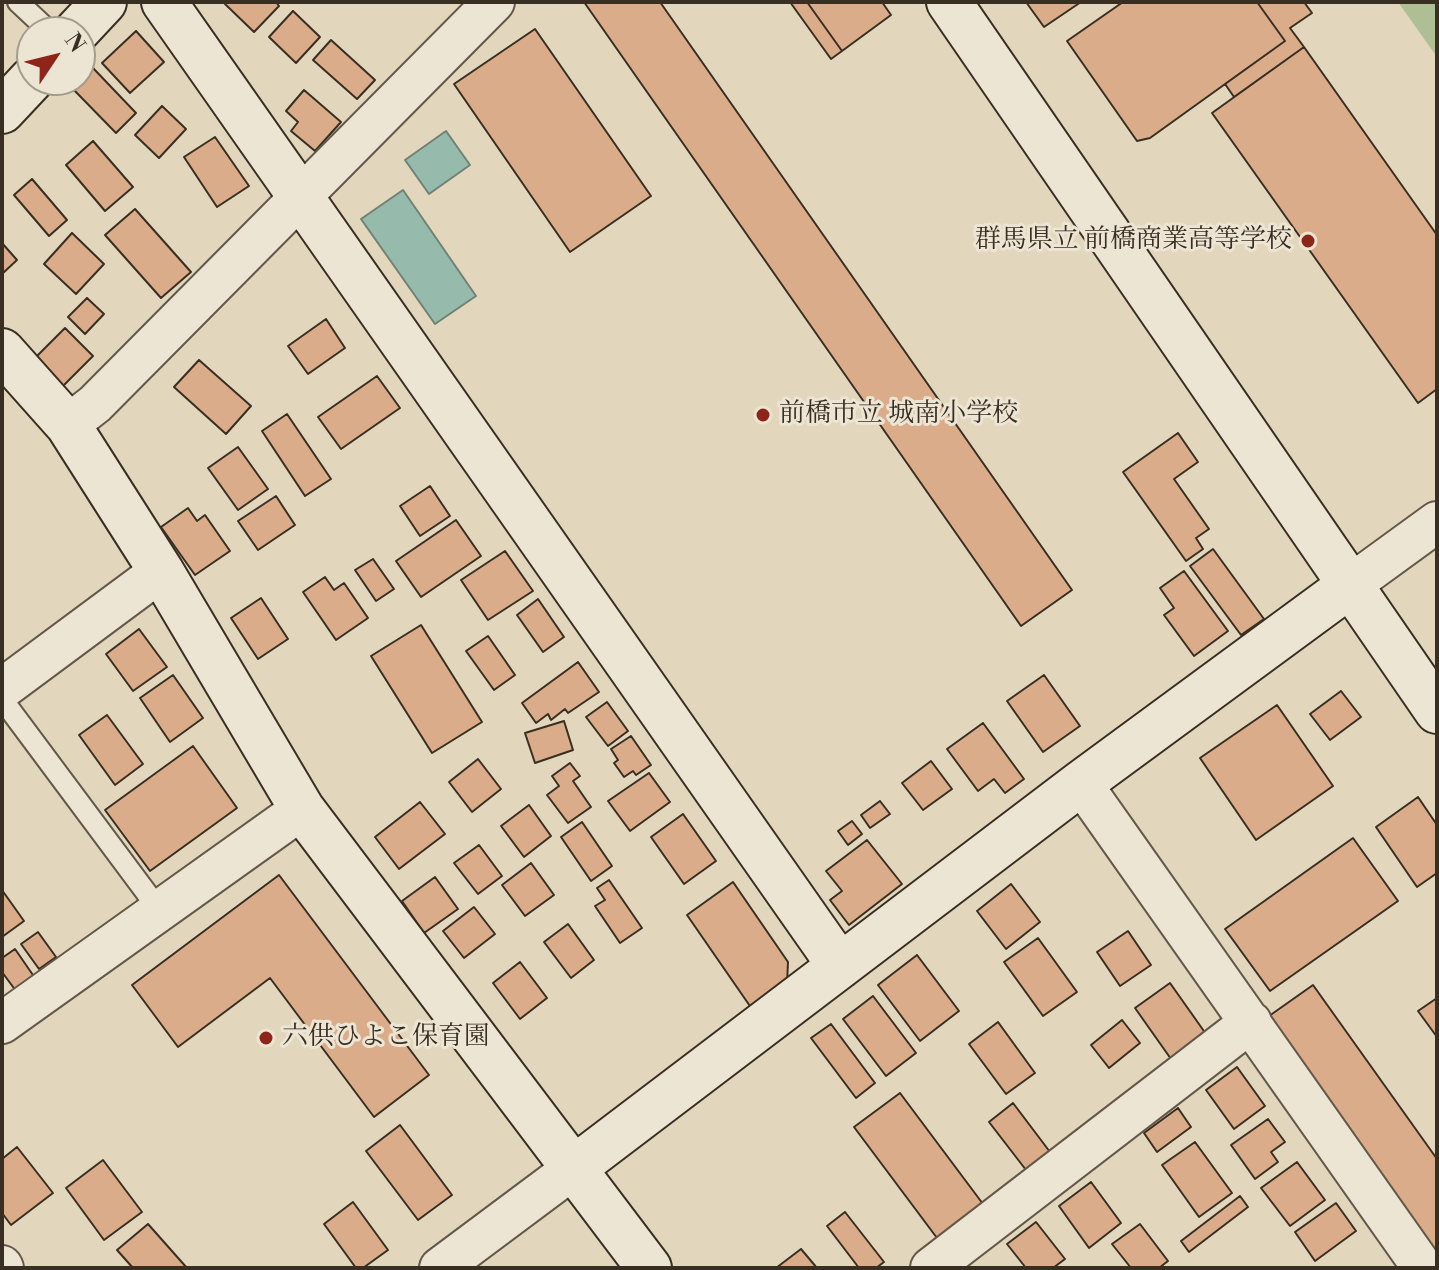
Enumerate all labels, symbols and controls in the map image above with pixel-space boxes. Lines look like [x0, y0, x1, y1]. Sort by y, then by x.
north arrow [16, 16, 96, 96]
text: N [58, 28, 90, 58]
place label: 群馬県立 前橋商業高等学校 [975, 225, 1292, 257]
marker: 群馬県立 前橋商業高等学校 [1299, 232, 1317, 250]
place label: 前橋市立 城南小学校 [779, 399, 1018, 431]
marker: 前橋市立 城南小学校 [754, 406, 772, 424]
place label: 六供ひよこ保育園 [282, 1022, 490, 1054]
marker: 六供ひよこ保育園 [257, 1029, 275, 1047]

